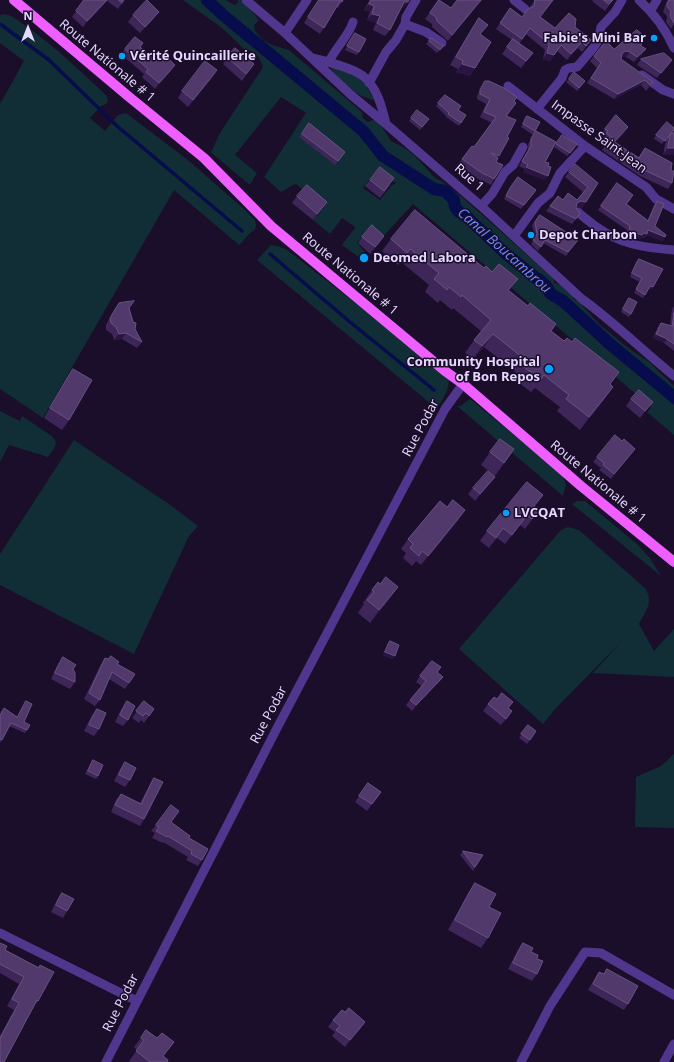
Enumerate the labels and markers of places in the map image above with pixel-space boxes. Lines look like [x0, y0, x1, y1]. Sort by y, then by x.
place label: Fabie's Mini Bar [543, 30, 646, 46]
marker: Fabie's Mini Bar [649, 33, 659, 43]
place label: Vérité Quincaillerie [130, 48, 256, 64]
marker: Vérité Quincaillerie [117, 51, 127, 61]
place label: Depot Charbon [539, 227, 637, 243]
marker: Depot Charbon [526, 230, 536, 240]
place label: Deomed Labora [373, 250, 476, 266]
marker: Deomed Labora [358, 252, 370, 264]
place label: Community Hospital of Bon Repos [407, 354, 540, 385]
marker: Community Hospital of Bon Repos [543, 363, 555, 375]
place label: LVCQAT [514, 505, 565, 521]
marker: LVCQAT [501, 508, 511, 518]

